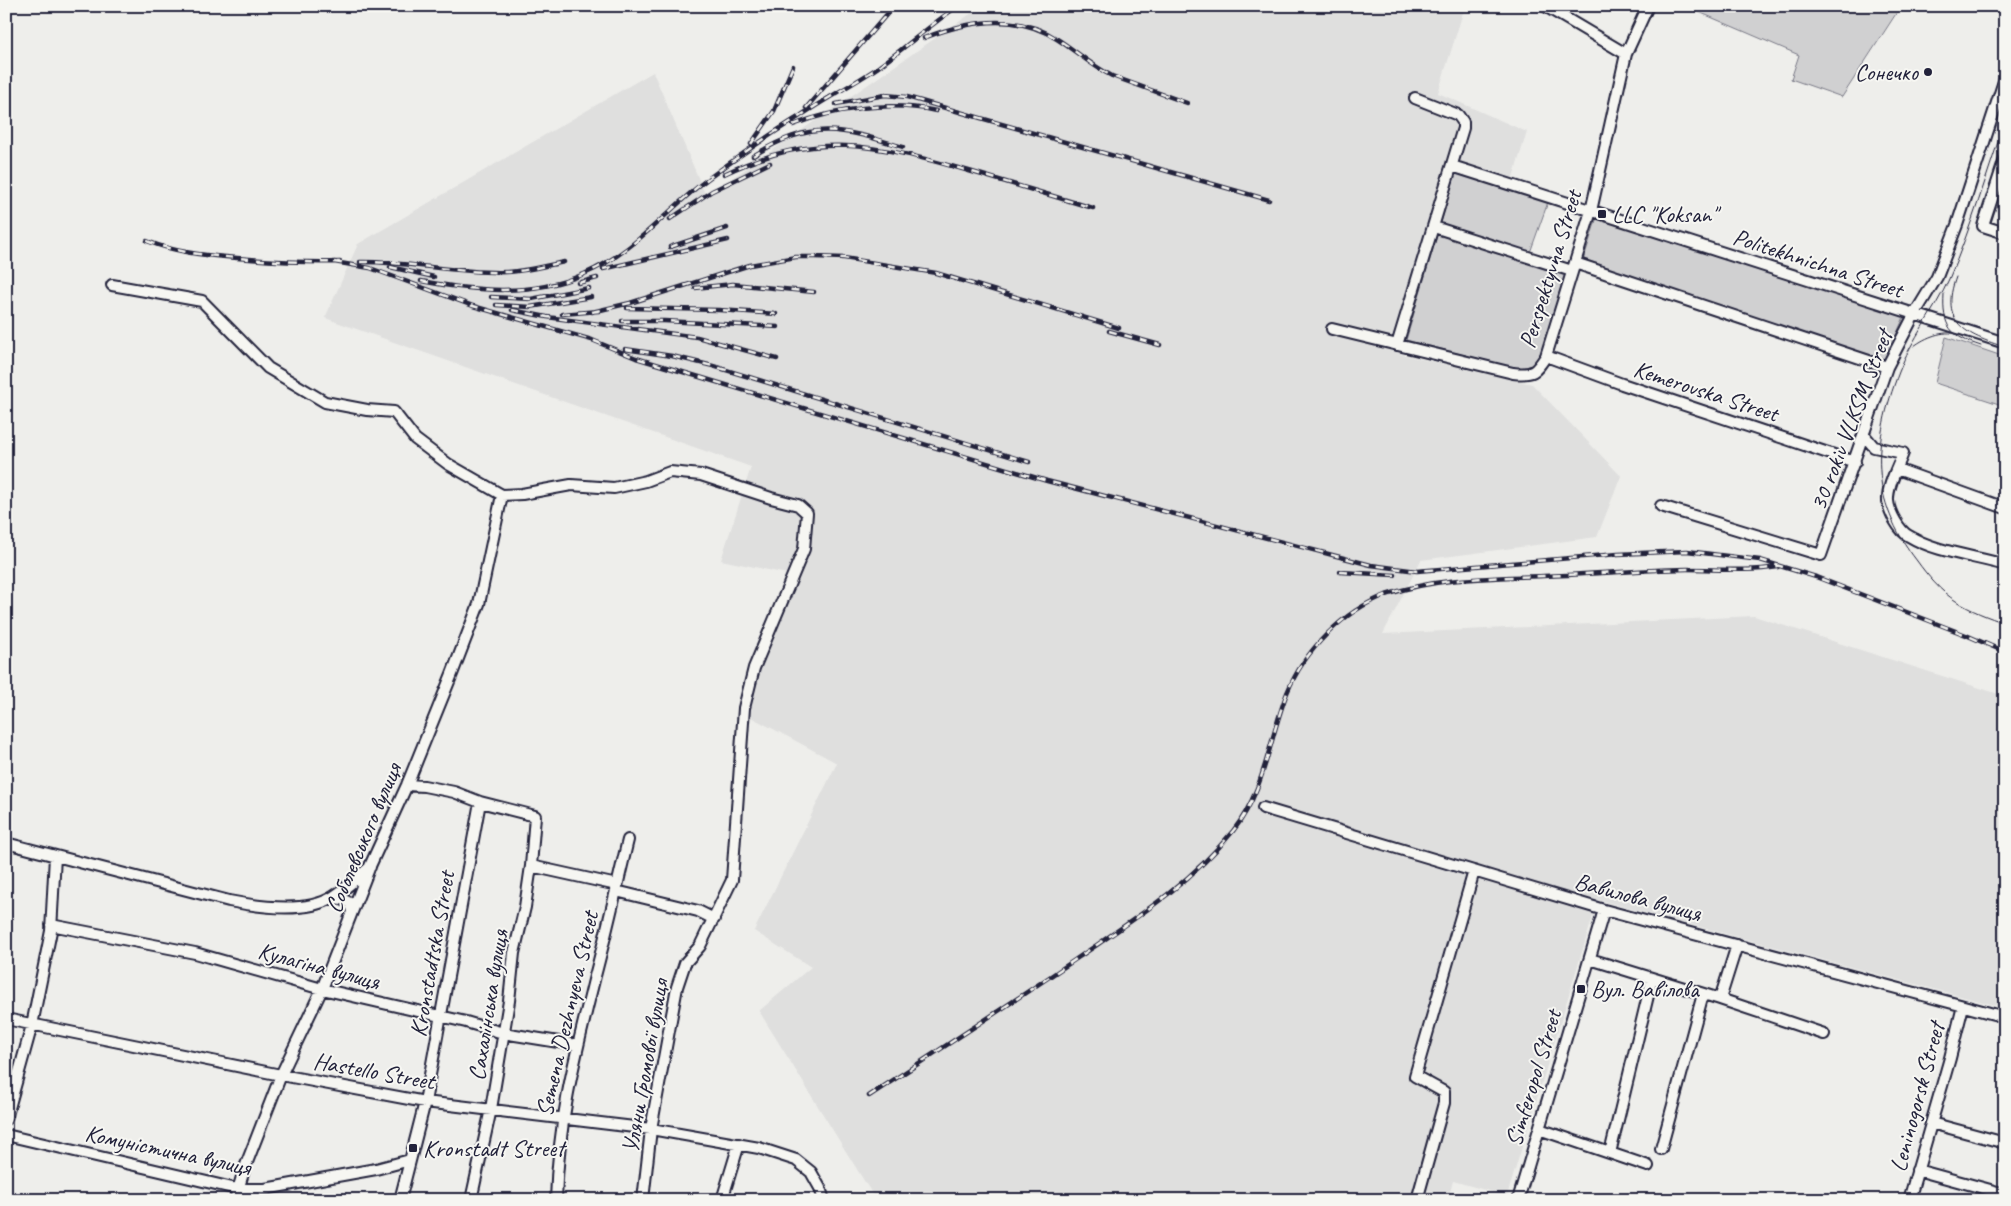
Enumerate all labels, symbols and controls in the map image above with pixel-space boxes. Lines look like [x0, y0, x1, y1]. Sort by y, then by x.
place label: Сонечко [1855, 57, 1920, 87]
marker: Сонечко [1922, 66, 1934, 78]
street label: Perspektyvna Street [1512, 185, 1589, 351]
place label: LLC "Koksan" [1612, 199, 1722, 229]
marker: LLC "Koksan" [1596, 208, 1608, 220]
street label: Politekhnichna Street [1729, 221, 1909, 305]
street label: 30 rokiv VLKSM Street [1803, 323, 1900, 514]
street label: Kemerovska Street [1630, 354, 1784, 429]
street label: Соболевського вулиця [318, 757, 409, 917]
street label: Вавилова вулиця [1571, 866, 1706, 929]
street label: Kronstadtska Street [403, 867, 462, 1039]
street label: Semena Dezhnyeva Street [529, 907, 606, 1119]
street label: Сахалінська вулиця [461, 926, 515, 1083]
street label: Кулагіна вулиця [255, 935, 384, 997]
place label: Вул. Вавілова [1591, 974, 1700, 1004]
street label: Уляни Громової вулиця [615, 975, 675, 1155]
marker: Вул. Вавілова [1575, 983, 1587, 995]
street label: Simferopol Street [1498, 1004, 1569, 1150]
street label: Leninogorsk Street [1883, 1016, 1952, 1175]
street label: Hastello Street [311, 1046, 439, 1097]
street label: Комуністична вулиця [83, 1118, 255, 1182]
place label: Kronstadt Street [423, 1133, 567, 1163]
marker: Kronstadt Street [407, 1142, 419, 1154]

